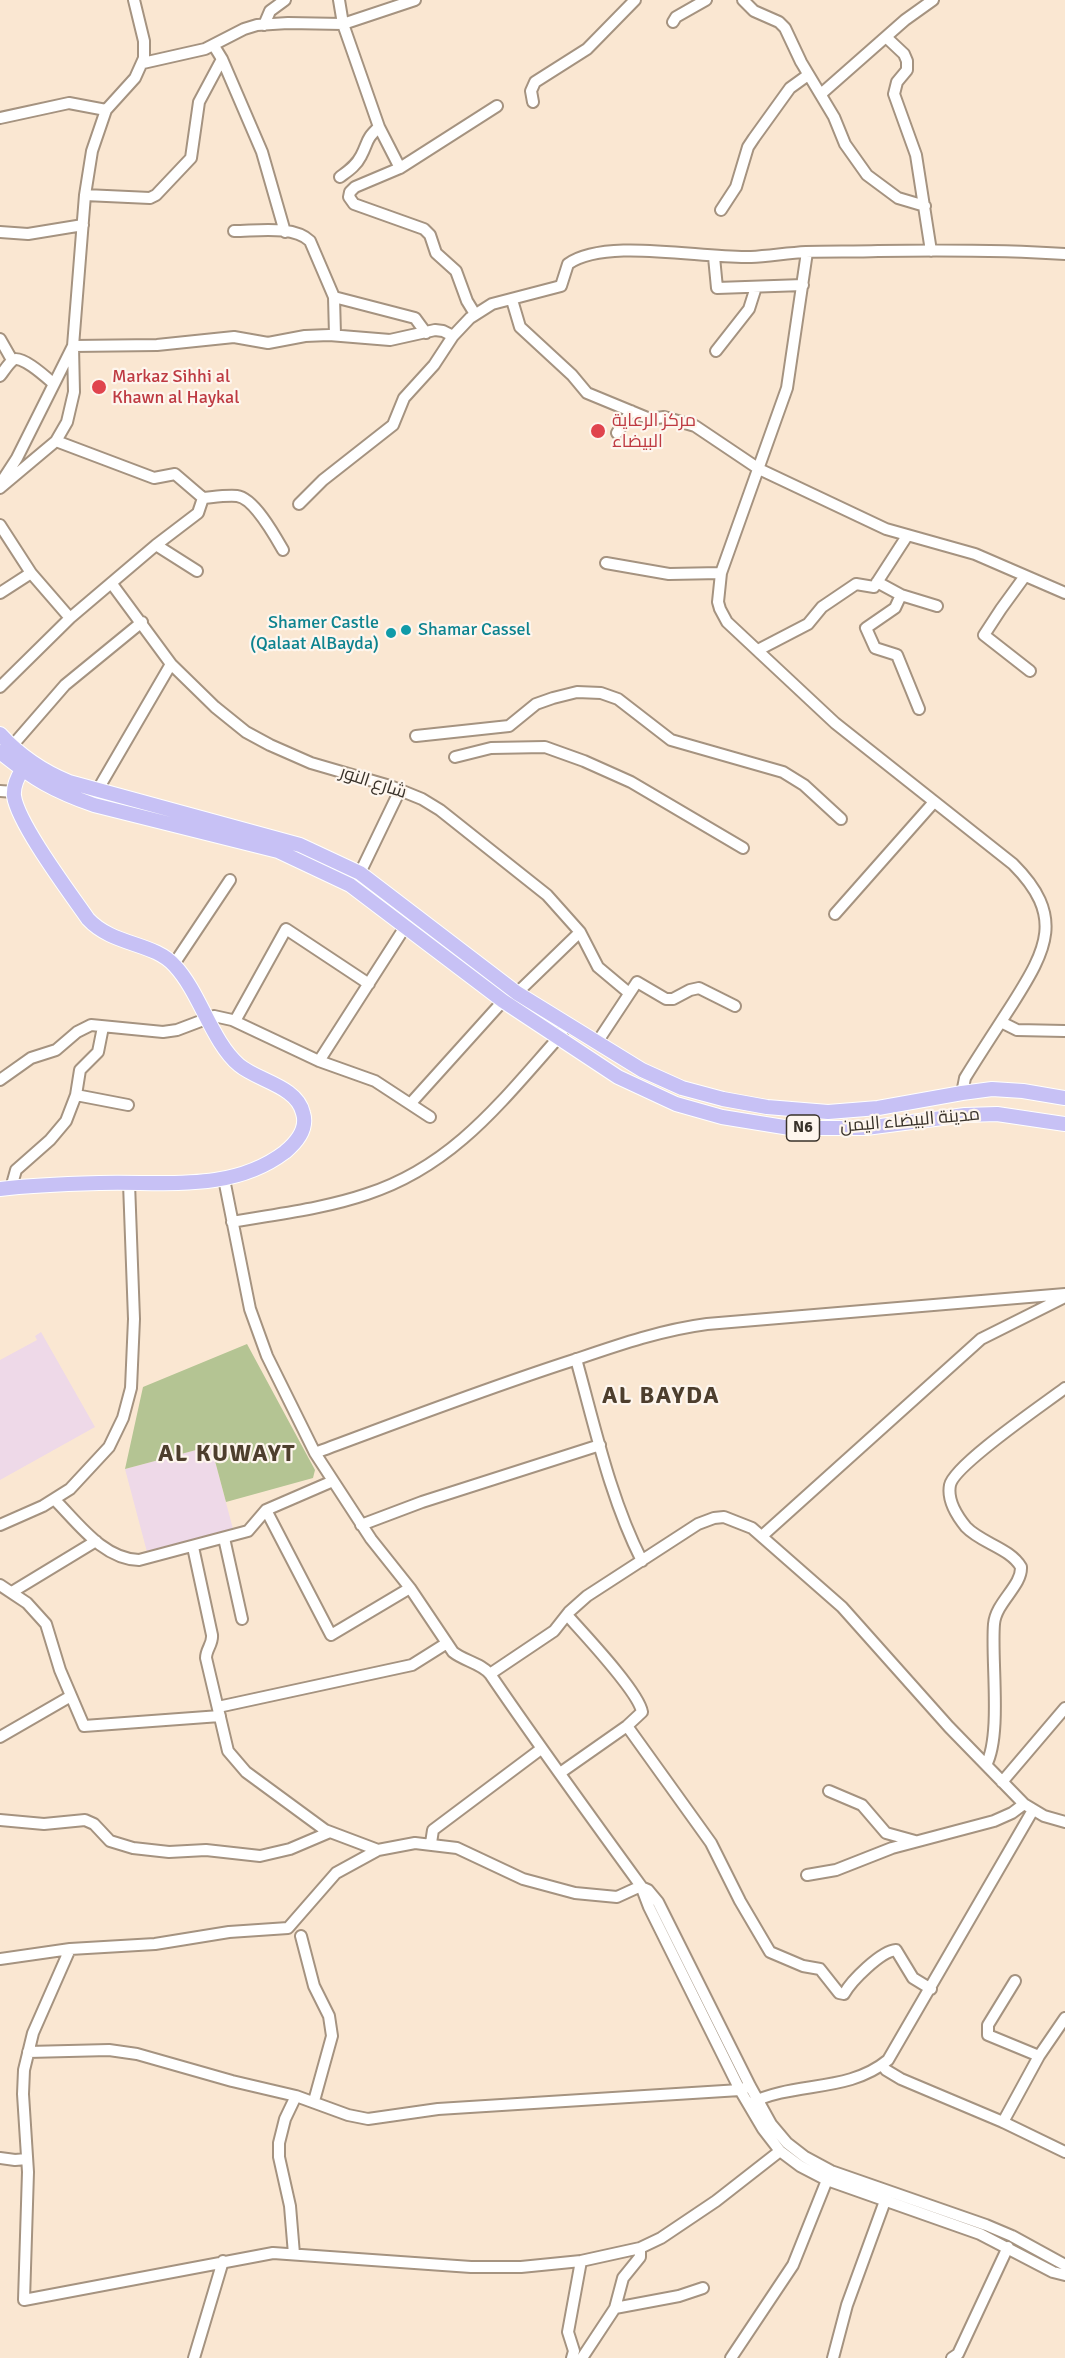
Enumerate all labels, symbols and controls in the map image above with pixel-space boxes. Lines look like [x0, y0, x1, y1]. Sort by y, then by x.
place label: Markaz Sihhi al Khawn al Haykal [112, 366, 239, 409]
marker: Markaz Sihhi al Khawn al Haykal [90, 378, 108, 396]
place label: مركز الرعاية البيضاء [612, 410, 696, 452]
marker: مركز الرعاية البيضاء [589, 422, 607, 440]
place label: Shamer Castle (Qalaat AlBayda) [250, 612, 379, 654]
place label: Shamar Cassel [418, 619, 531, 641]
marker: Shamar Cassel [399, 623, 413, 637]
marker: Shamer Castle (Qalaat AlBayda) [384, 626, 398, 640]
street label: شارع النور [337, 762, 409, 804]
street label: مدينة البيضاء اليمن [839, 1104, 981, 1138]
road number: N6 [786, 1115, 820, 1141]
district label: AL BAYDA [602, 1383, 720, 1411]
district label: AL KUWAYT [158, 1441, 296, 1469]

